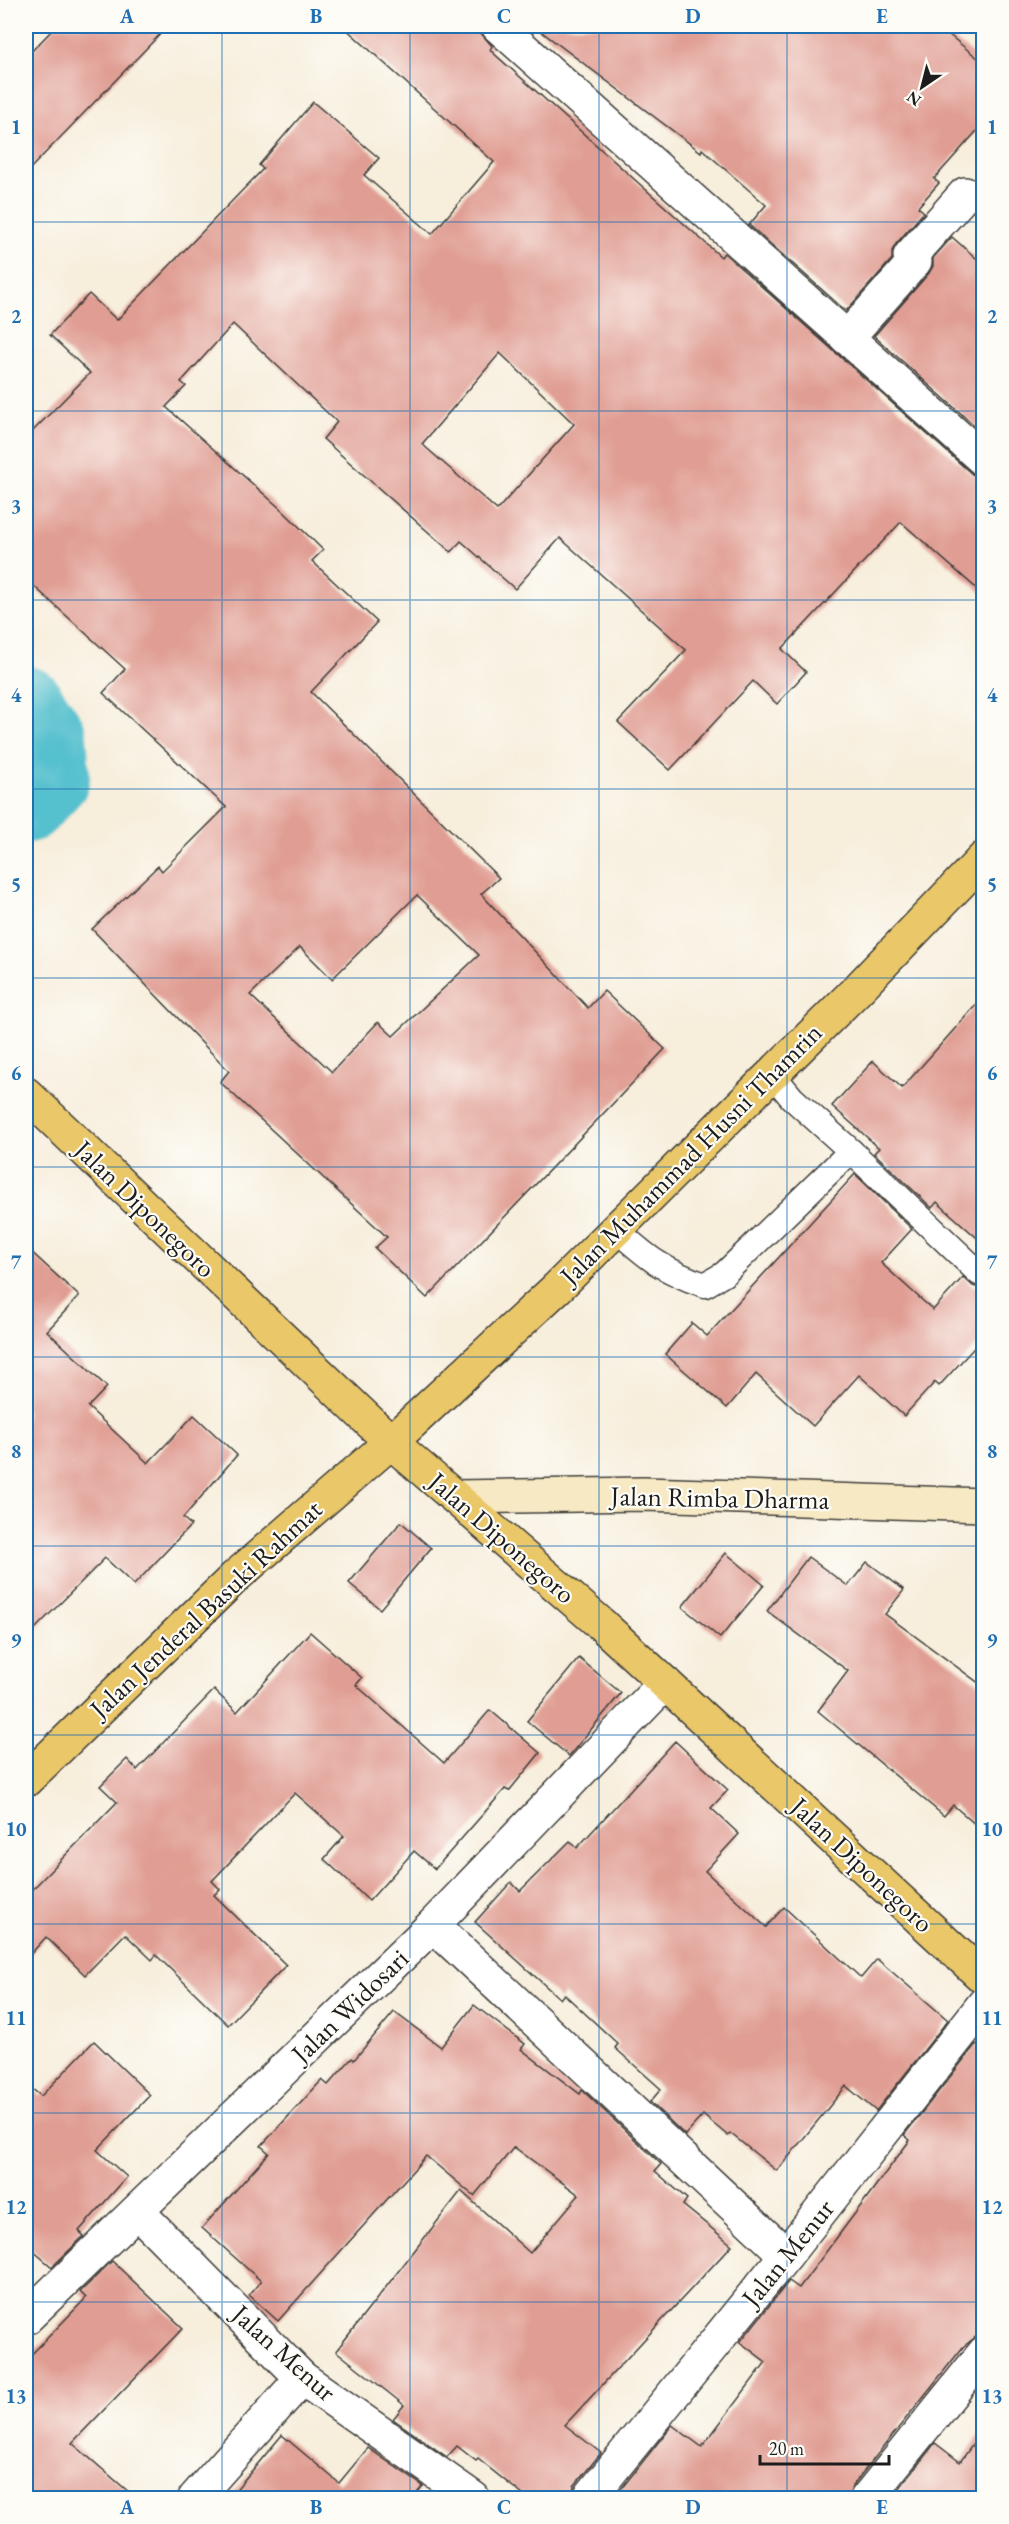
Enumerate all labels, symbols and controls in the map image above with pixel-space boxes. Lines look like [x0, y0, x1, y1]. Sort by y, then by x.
text: A [119, 3, 135, 29]
text: B [310, 3, 322, 29]
text: C [497, 3, 511, 29]
text: D [685, 3, 701, 29]
text: E [876, 3, 888, 29]
north arrow [892, 57, 952, 117]
text: N [902, 87, 925, 111]
text: 1 [11, 114, 21, 140]
text: 1 [987, 114, 997, 140]
text: 2 [11, 303, 22, 329]
text: 2 [987, 303, 998, 329]
text: 3 [11, 493, 21, 519]
text: 3 [987, 493, 997, 519]
text: 4 [11, 682, 22, 708]
text: 4 [987, 682, 998, 708]
text: 5 [11, 871, 21, 897]
text: 5 [987, 871, 997, 897]
street label: Jalan Muhammad Husni Thamrin [551, 1015, 829, 1294]
text: 6 [11, 1060, 22, 1086]
text: 6 [987, 1060, 998, 1086]
street label: Jalan Diponegoro [66, 1131, 224, 1285]
text: 7 [11, 1249, 22, 1275]
text: 7 [987, 1249, 998, 1275]
text: 8 [11, 1438, 21, 1464]
text: 8 [987, 1438, 997, 1464]
street label: Jalan Diponegoro [420, 1463, 583, 1611]
street label: Jalan Rimba Dharma [608, 1478, 830, 1517]
street label: Jalan Jenderal Basuki Rahmat [81, 1491, 330, 1727]
text: 9 [11, 1627, 22, 1653]
text: 9 [987, 1627, 998, 1653]
street label: Jalan Diponegoro [782, 1788, 941, 1940]
text: 10 [5, 1816, 27, 1842]
text: 10 [981, 1816, 1003, 1842]
street label: Jalan Widosari [282, 1941, 416, 2072]
text: 11 [5, 2005, 27, 2031]
text: 11 [981, 2005, 1003, 2031]
street label: Jalan Menur [732, 2192, 842, 2315]
text: 12 [5, 2194, 27, 2220]
text: 12 [981, 2194, 1003, 2220]
street label: Jalan Menur [223, 2295, 344, 2409]
text: 13 [5, 2383, 27, 2409]
text: 13 [981, 2383, 1003, 2409]
scale bar [760, 2428, 889, 2466]
text: 20 m [769, 2437, 804, 2460]
text: A [119, 2494, 135, 2520]
text: B [310, 2494, 322, 2520]
text: C [497, 2494, 511, 2520]
text: D [685, 2494, 701, 2520]
text: E [876, 2494, 888, 2520]

